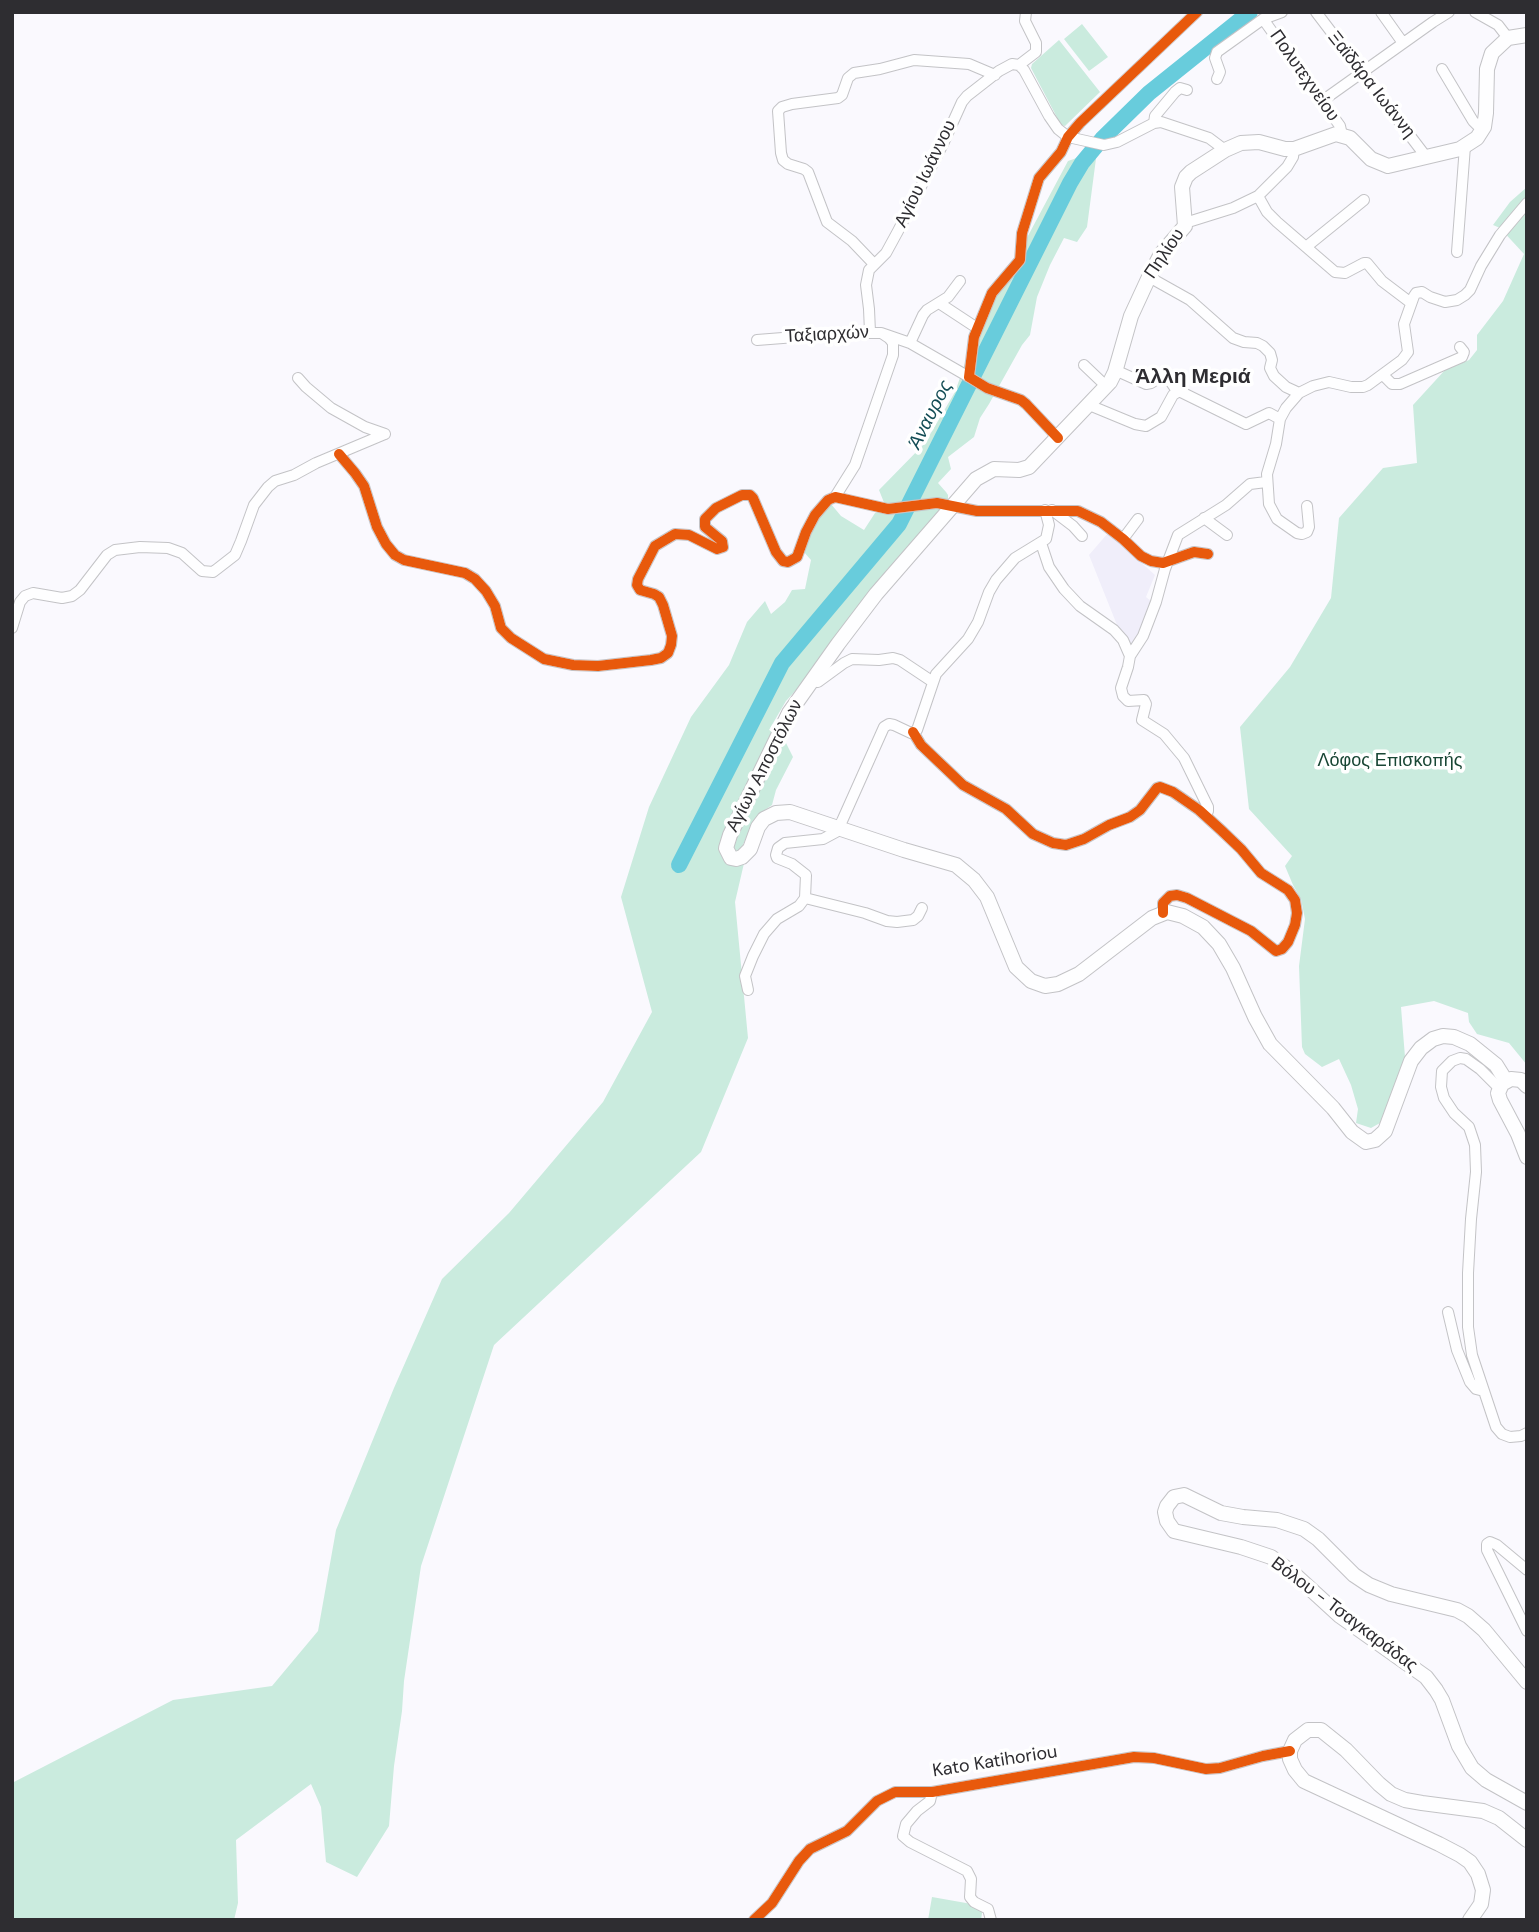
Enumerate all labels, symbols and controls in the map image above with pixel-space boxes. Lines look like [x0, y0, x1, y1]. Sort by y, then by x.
street label: Πολυτεχνείου [1265, 26, 1343, 126]
street label: Ξαϊδάρα Ιωάννη [1323, 27, 1419, 143]
street label: Αγίου Ιωάννου [891, 117, 961, 231]
street label: Πηλίου [1140, 225, 1190, 283]
street label: Ταξιαρχών [784, 322, 870, 348]
district label: Άλλη Μεριά [1135, 364, 1251, 390]
water label: Άναυρος [904, 377, 958, 453]
street label: Αγίων Αποστόλων [722, 696, 808, 836]
park label: Λόφος Επισκοπής [1317, 750, 1463, 772]
street label: Βόλου - Τσαγκαράδας [1266, 1553, 1422, 1677]
street label: Kato Katihoriou [931, 1741, 1059, 1783]

